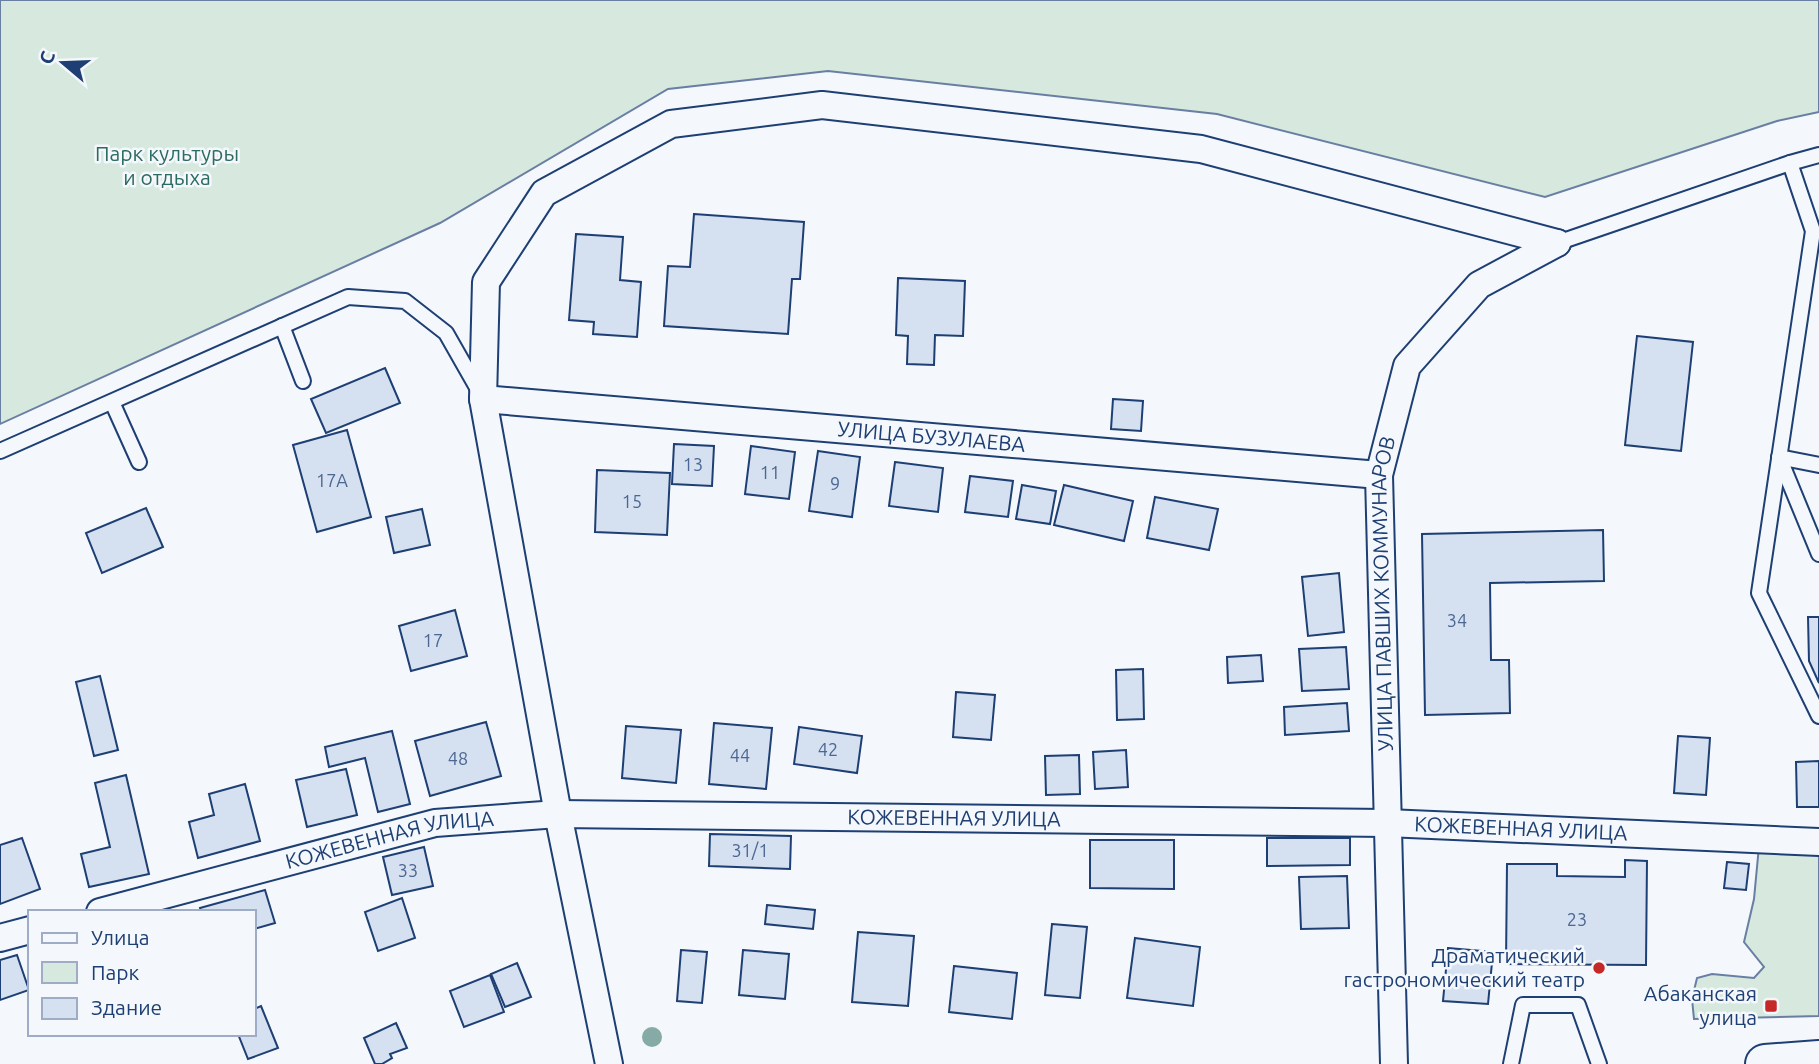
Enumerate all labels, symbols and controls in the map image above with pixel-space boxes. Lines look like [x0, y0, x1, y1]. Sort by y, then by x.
north arrow [28, 28, 98, 98]
text: С [35, 48, 59, 67]
park label: Парк культуры и отдыха [95, 141, 239, 189]
street label: УЛИЦА БУЗУЛАЕВА [837, 416, 1027, 456]
street label: УЛИЦА ПАВШИХ КОММУНАРОВ [1366, 433, 1400, 751]
house number: 13 [683, 454, 703, 474]
house number: 11 [760, 462, 780, 482]
house number: 17А [316, 470, 348, 490]
house number: 9 [830, 473, 840, 493]
house number: 15 [622, 491, 642, 511]
house number: 34 [1447, 610, 1467, 630]
house number: 17 [423, 630, 443, 650]
house number: 42 [818, 739, 838, 759]
house number: 44 [730, 745, 750, 765]
house number: 48 [448, 748, 468, 768]
street label: КОЖЕВЕННАЯ УЛИЦА [847, 804, 1061, 830]
street label: КОЖЕВЕННАЯ УЛИЦА [283, 806, 495, 873]
street label: КОЖЕВЕННАЯ УЛИЦА [1414, 811, 1628, 845]
house number: 31/1 [731, 840, 769, 860]
house number: 33 [398, 860, 418, 880]
house number: 23 [1567, 909, 1587, 929]
legend [28, 910, 256, 1036]
text: Улица [91, 925, 149, 949]
place label: Драматический гастрономический театр [1343, 943, 1585, 991]
text: Парк [91, 960, 140, 984]
marker: Драматический гастрономический театр [1591, 960, 1607, 976]
place label: Абаканская улица [1644, 981, 1757, 1029]
text: Здание [91, 995, 162, 1019]
marker: Абаканская улица [1763, 998, 1779, 1014]

